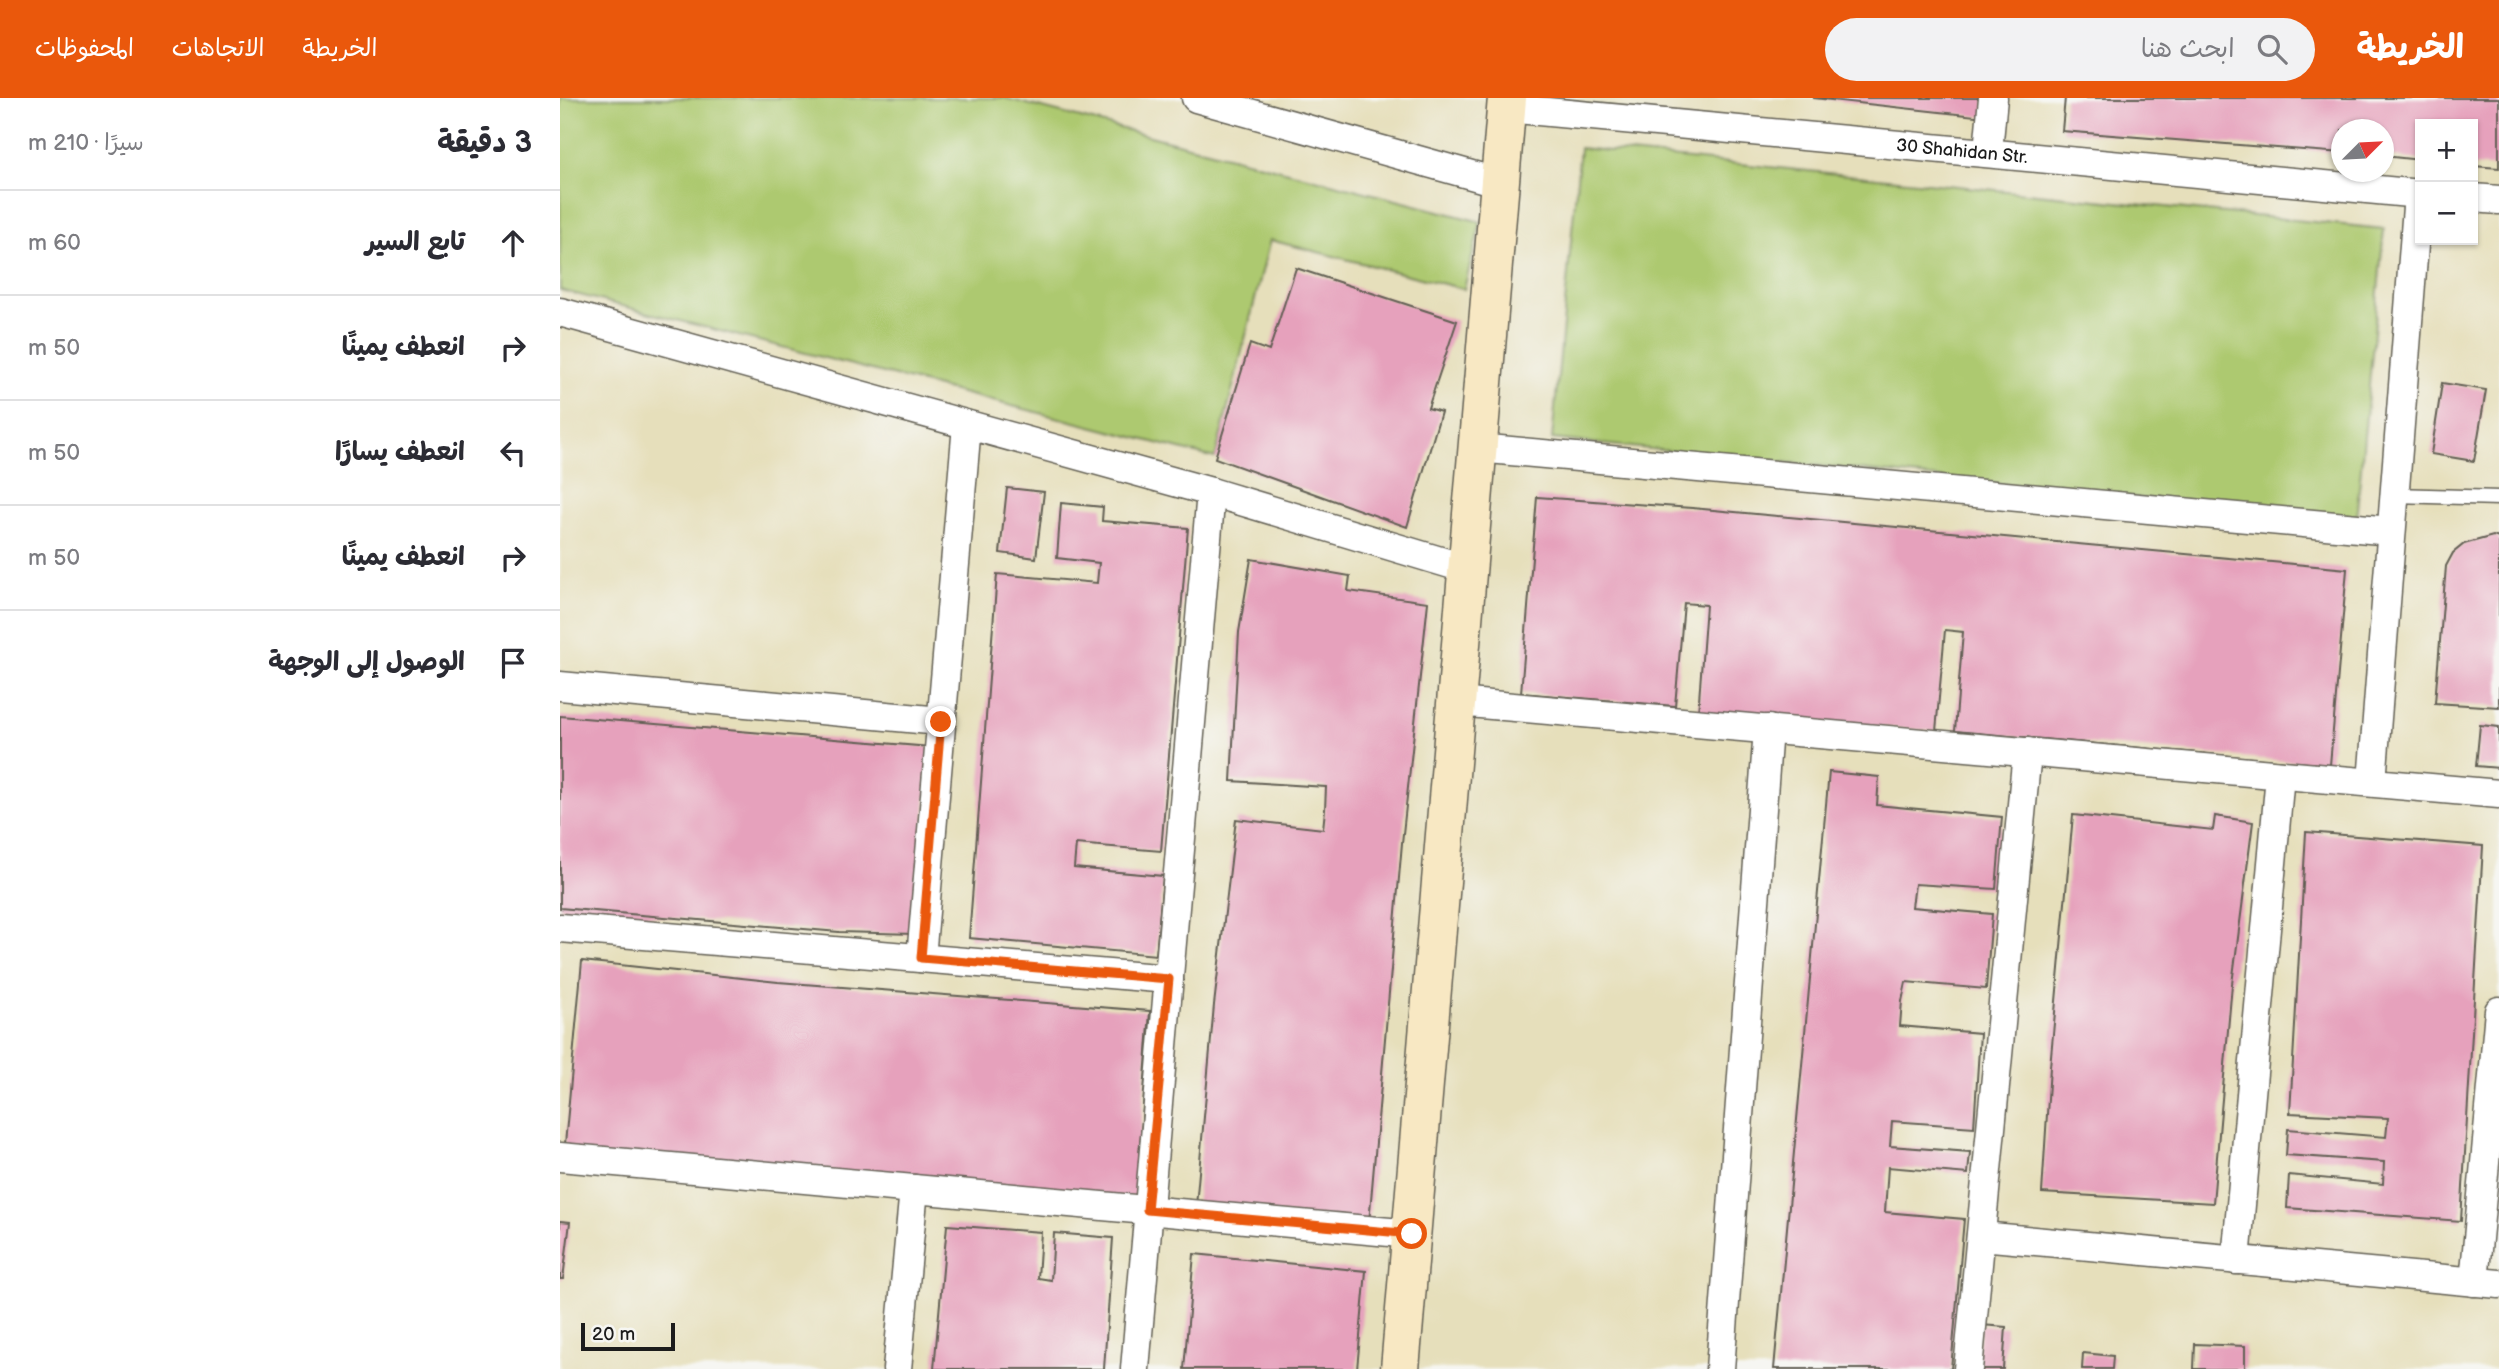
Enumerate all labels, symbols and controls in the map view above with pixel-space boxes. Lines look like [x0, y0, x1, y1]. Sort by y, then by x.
search box [1825, 18, 2315, 81]
text: الخريطة [2357, 28, 2464, 68]
icon: search [2253, 30, 2291, 68]
text: المحفوظات [35, 34, 134, 63]
text: الاتجاهات [172, 34, 265, 63]
text: الخريطة [303, 34, 377, 63]
text: ابحث هنا [2141, 34, 2235, 65]
north arrow [2331, 119, 2394, 182]
map controls [2415, 119, 2478, 245]
button: + [2415, 119, 2478, 182]
text: 3 دقيقة [437, 125, 532, 161]
text: سيرًا · 210 m [28, 129, 144, 157]
street label: 30 Shahidan Str. [1895, 134, 2029, 168]
button: − [2415, 182, 2478, 245]
icon: ahead [494, 224, 532, 262]
text: تابع السير [365, 227, 465, 258]
text: 60 m [28, 229, 81, 257]
icon: right [494, 329, 532, 367]
text: انعطف يمينًا [342, 332, 465, 363]
text: 50 m [28, 334, 80, 362]
icon: left [494, 434, 532, 472]
text: انعطف يسارًا [335, 437, 465, 468]
text: 50 m [28, 439, 80, 467]
icon: right [494, 539, 532, 577]
text: انعطف يمينًا [342, 542, 465, 573]
text: 50 m [28, 544, 80, 572]
icon: arrive [494, 644, 532, 682]
text: الوصول إلى الوجهة [268, 647, 465, 678]
route end [925, 706, 956, 737]
route start [1396, 1218, 1427, 1249]
scale bar [581, 1320, 676, 1352]
text: 20 m [592, 1323, 635, 1346]

